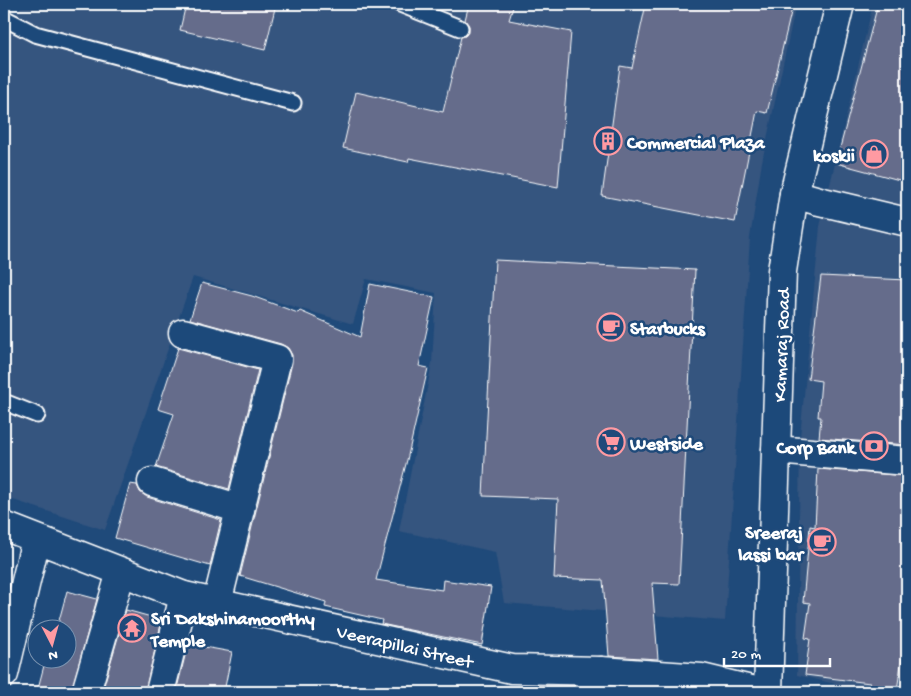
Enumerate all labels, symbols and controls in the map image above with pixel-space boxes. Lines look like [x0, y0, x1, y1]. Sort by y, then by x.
building icon: Commercial Plaza [593, 126, 623, 156]
place label: Commercial Plaza [626, 133, 766, 156]
shop icon: koskii [859, 139, 889, 169]
place label: koskii [813, 146, 855, 169]
street label: Kamaraj Road [770, 286, 797, 402]
cafe icon: Starbucks [596, 312, 626, 342]
place label: Starbucks [630, 319, 706, 342]
supermarket icon: Westside [596, 427, 626, 457]
bank icon: Corp Bank [859, 431, 889, 461]
place label: Westside [629, 434, 704, 457]
place label: Corp Bank [776, 438, 858, 461]
place label: Sreeraj lassi bar [737, 523, 805, 568]
cafe icon: Sreeraj lassi bar [807, 527, 837, 557]
place label: Sri Dakshinamoorthy Temple [149, 609, 315, 654]
temple icon: Sri Dakshinamoorthy Temple [117, 613, 147, 643]
north arrow [28, 618, 78, 668]
street label: Veerapillai Street [333, 621, 477, 676]
scale bar [724, 636, 830, 668]
text: N [48, 646, 59, 663]
text: 20 m [731, 646, 761, 664]

